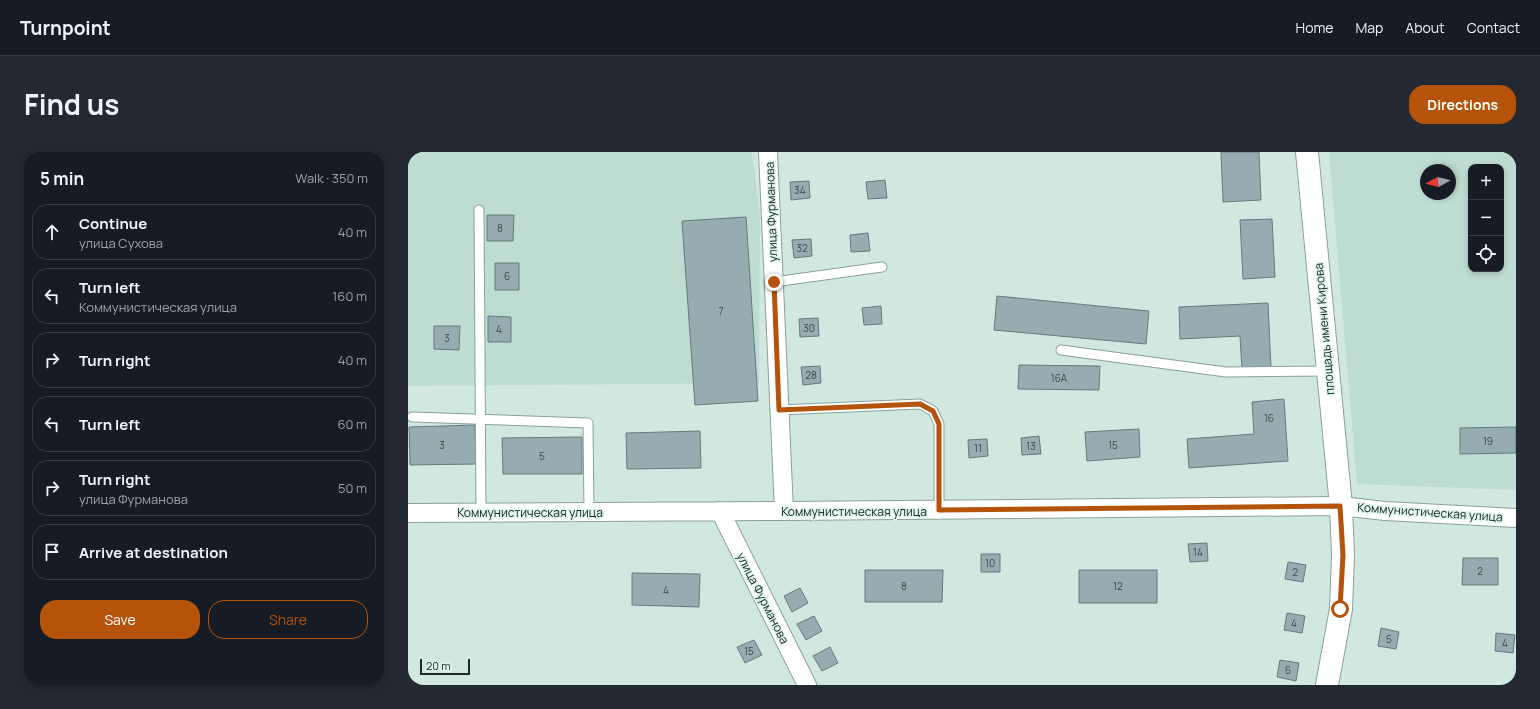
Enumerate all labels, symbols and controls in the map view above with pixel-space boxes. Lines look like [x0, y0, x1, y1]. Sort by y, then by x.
text: Turnpoint [20, 15, 111, 41]
text: Home [1296, 18, 1333, 37]
text: Map [1355, 18, 1383, 37]
text: About [1405, 18, 1445, 37]
text: Contact [1467, 18, 1520, 37]
text: Find us [24, 85, 119, 123]
button: Directions [1409, 85, 1516, 124]
street label: улица Фурманова [761, 161, 781, 263]
north arrow [1420, 164, 1456, 200]
map controls [1468, 164, 1504, 272]
button: + [1468, 164, 1504, 200]
text: 5 min [40, 167, 84, 190]
text: Walk · 350 m [295, 169, 368, 187]
house number: 34 [794, 183, 806, 197]
button: − [1468, 200, 1504, 236]
text: Continue [79, 213, 147, 234]
icon: ahead [41, 221, 63, 243]
house number: 8 [497, 221, 503, 235]
text: 40 m [338, 223, 367, 241]
text: улица Сухова [79, 234, 163, 252]
button: locate [1468, 236, 1504, 272]
house number: 32 [796, 241, 808, 255]
street label: площадь имени Кирова [1310, 262, 1338, 396]
house number: 6 [504, 269, 510, 283]
route end [765, 273, 783, 291]
text: Turn left [79, 277, 141, 298]
icon: left [41, 285, 63, 307]
text: 160 m [332, 287, 367, 305]
text: Коммунистическая улица [79, 298, 237, 316]
house number: 7 [718, 304, 724, 318]
house number: 30 [803, 321, 815, 335]
house number: 4 [496, 322, 502, 336]
house number: 3 [444, 331, 450, 345]
icon: right [41, 349, 63, 371]
text: Turn right [79, 350, 150, 371]
text: 40 m [338, 351, 367, 369]
house number: 28 [805, 368, 817, 382]
house number: 16А [1051, 371, 1068, 385]
house number: 16 [1264, 411, 1274, 425]
icon: left [41, 413, 63, 435]
text: Turn left [79, 414, 141, 435]
text: 60 m [337, 415, 367, 433]
house number: 19 [1483, 434, 1493, 448]
house number: 3 [439, 438, 445, 452]
house number: 15 [1108, 438, 1118, 452]
house number: 13 [1026, 439, 1036, 453]
house number: 11 [974, 441, 982, 455]
house number: 5 [539, 449, 545, 463]
text: Turn right [79, 469, 150, 490]
icon: right [41, 477, 63, 499]
text: 50 m [338, 479, 367, 497]
text: улица Фурманова [79, 490, 188, 508]
street label: Коммунистическая улица [1357, 498, 1503, 526]
street label: Коммунистическая улица [781, 503, 927, 520]
street label: Коммунистическая улица [457, 504, 603, 521]
icon: arrive [41, 541, 63, 563]
text: Arrive at destination [79, 542, 228, 563]
house number: 14 [1193, 545, 1203, 559]
street label: улица Фурманова [733, 549, 793, 647]
house number: 10 [985, 556, 995, 570]
house number: 2 [1477, 564, 1483, 578]
house number: 2 [1292, 565, 1298, 579]
house number: 8 [901, 579, 907, 593]
house number: 12 [1113, 579, 1123, 593]
house number: 4 [663, 583, 669, 597]
button: Save [40, 600, 200, 639]
button: Share [208, 600, 368, 639]
route start [1331, 600, 1349, 618]
house number: 4 [1291, 616, 1297, 630]
house number: 5 [1386, 632, 1392, 646]
house number: 4 [1502, 636, 1508, 650]
house number: 15 [744, 644, 754, 658]
scale bar [420, 657, 470, 676]
text: 20 m [426, 658, 451, 673]
house number: 6 [1285, 663, 1291, 677]

